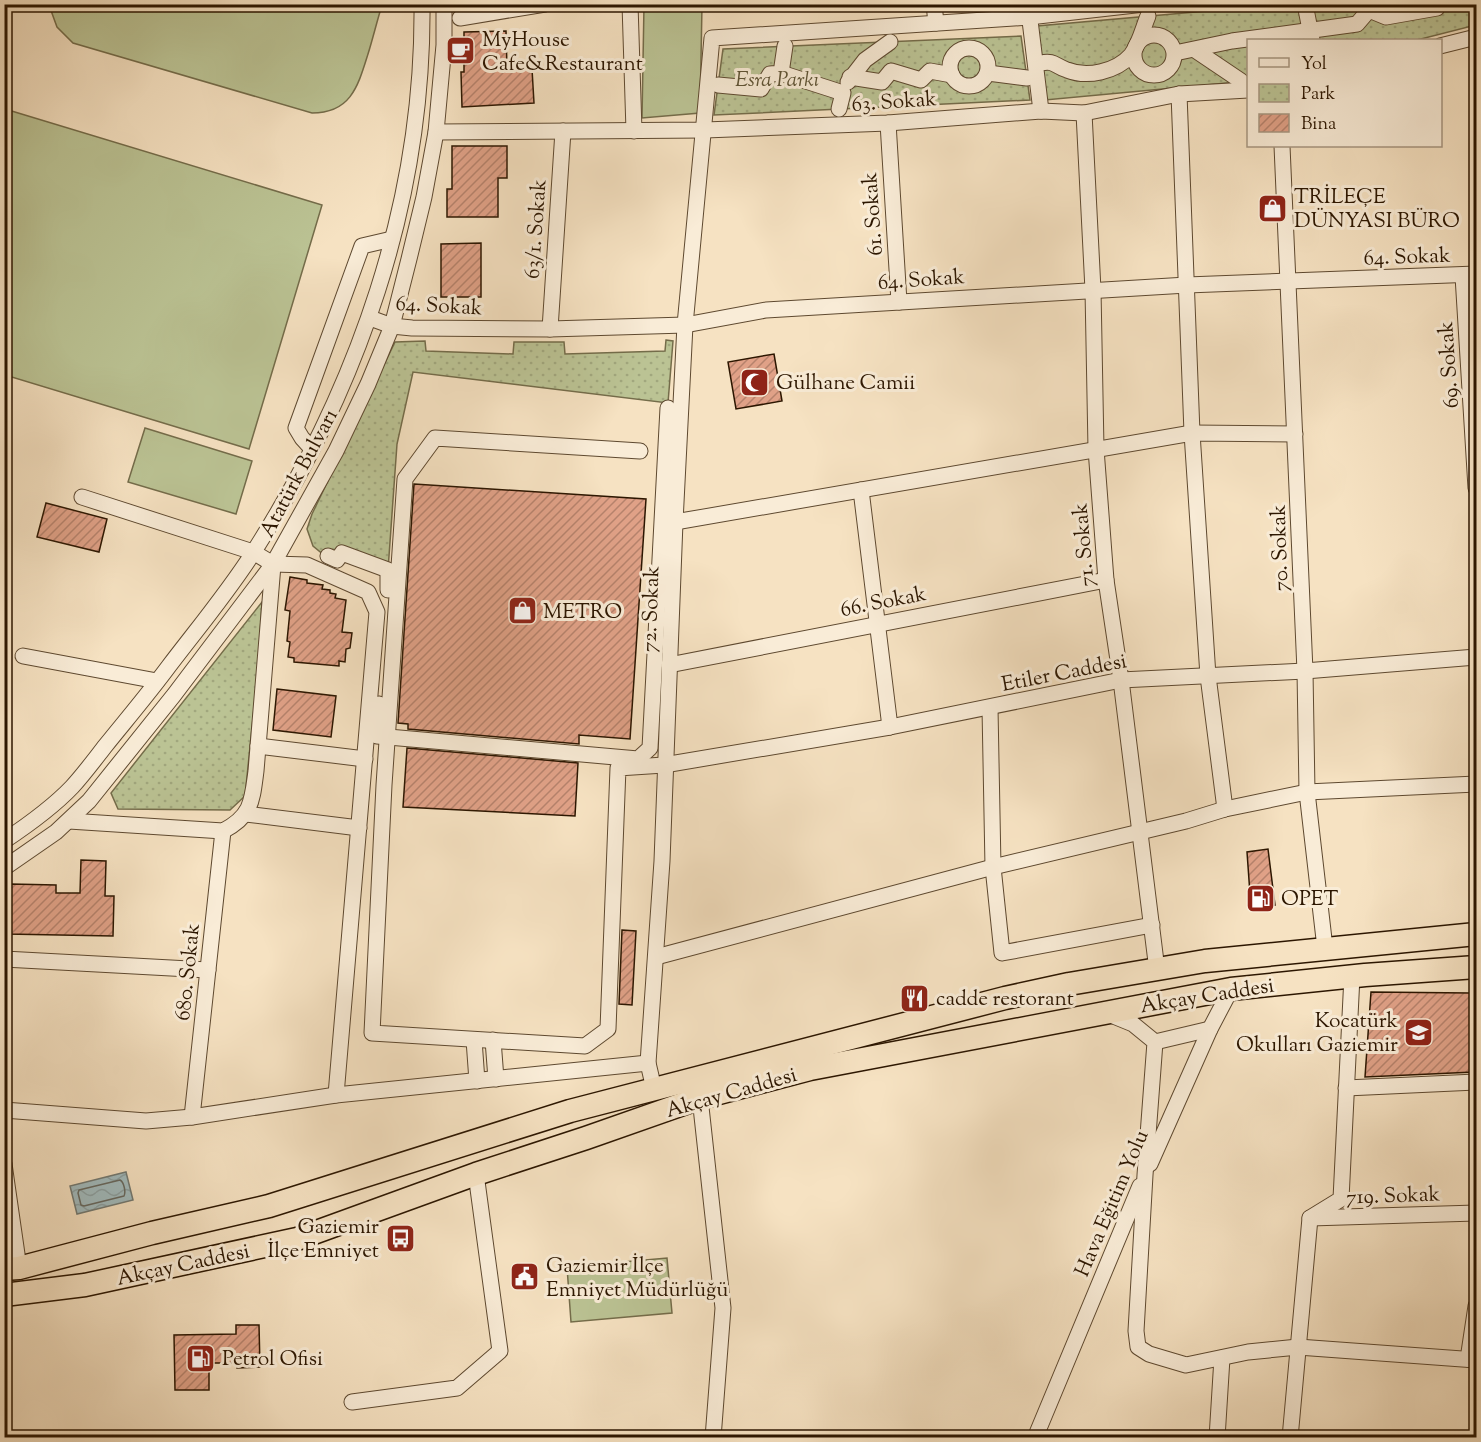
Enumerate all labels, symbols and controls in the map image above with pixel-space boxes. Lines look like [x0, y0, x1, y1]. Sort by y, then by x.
place label: MyHouse Cafe&Restaurant [482, 26, 643, 80]
cafe icon: MyHouse Cafe&Restaurant [445, 35, 477, 67]
legend [1247, 39, 1442, 147]
text: Yol [1301, 52, 1327, 78]
park label: Esra Parkı [735, 66, 819, 96]
text: Park [1301, 82, 1336, 108]
street label: 63. Sokak [851, 85, 938, 121]
text: Bina [1301, 112, 1336, 138]
street label: 61. Sokak [856, 171, 892, 257]
street label: 63/1. Sokak [519, 178, 555, 280]
place label: TRİLEÇE DÜNYASI BÜRO [1294, 183, 1460, 237]
shop icon: TRİLEÇE DÜNYASI BÜRO [1257, 192, 1289, 224]
street label: 64. Sokak [1363, 241, 1452, 275]
street label: 64. Sokak [877, 263, 966, 299]
street label: 64. Sokak [395, 290, 484, 324]
street label: 69. Sokak [1432, 320, 1468, 409]
mosque icon: Gülhane Camii [739, 366, 771, 398]
place label: Gülhane Camii [776, 369, 915, 399]
street label: Atatürk Bulvarı [253, 404, 346, 544]
street label: 71. Sokak [1066, 501, 1104, 588]
street label: 70. Sokak [1264, 503, 1298, 592]
street label: 72. Sokak [636, 565, 669, 653]
street label: 66. Sokak [838, 580, 929, 626]
shop icon: METRO [506, 595, 538, 627]
place label: METRO [543, 598, 622, 628]
street label: Etiler Caddesi [999, 647, 1130, 701]
fuel station icon: OPET [1244, 882, 1276, 914]
place label: OPET [1281, 885, 1338, 915]
street label: 680. Sokak [169, 922, 209, 1022]
street label: Akçay Caddesi [1138, 972, 1276, 1022]
restaurant icon: cadde restorant [899, 982, 931, 1014]
place label: cadde restorant [936, 985, 1074, 1015]
place label: Kocatürk Okulları Gaziemir [1236, 1007, 1399, 1061]
school or university icon: Kocatürk Okulları Gaziemir [1403, 1016, 1435, 1048]
street label: Akçay Caddesi [662, 1061, 801, 1127]
street label: Hava Eğitim Yolu [1068, 1126, 1157, 1282]
street label: 719. Sokak [1346, 1180, 1441, 1214]
place label: Gaziemir İlçe Emniyet [267, 1213, 379, 1267]
bus stop icon: Gaziemir İlçe Emniyet [384, 1222, 416, 1254]
street label: Akçay Caddesi [114, 1237, 253, 1295]
place label: Gaziemir İlçe Emniyet Müdürlüğü [546, 1252, 728, 1306]
public building icon: Gaziemir İlçe Emniyet Müdürlüğü [509, 1261, 541, 1293]
fuel station icon: Petrol Ofisi [185, 1342, 217, 1374]
place label: Petrol Ofisi [222, 1345, 323, 1375]

